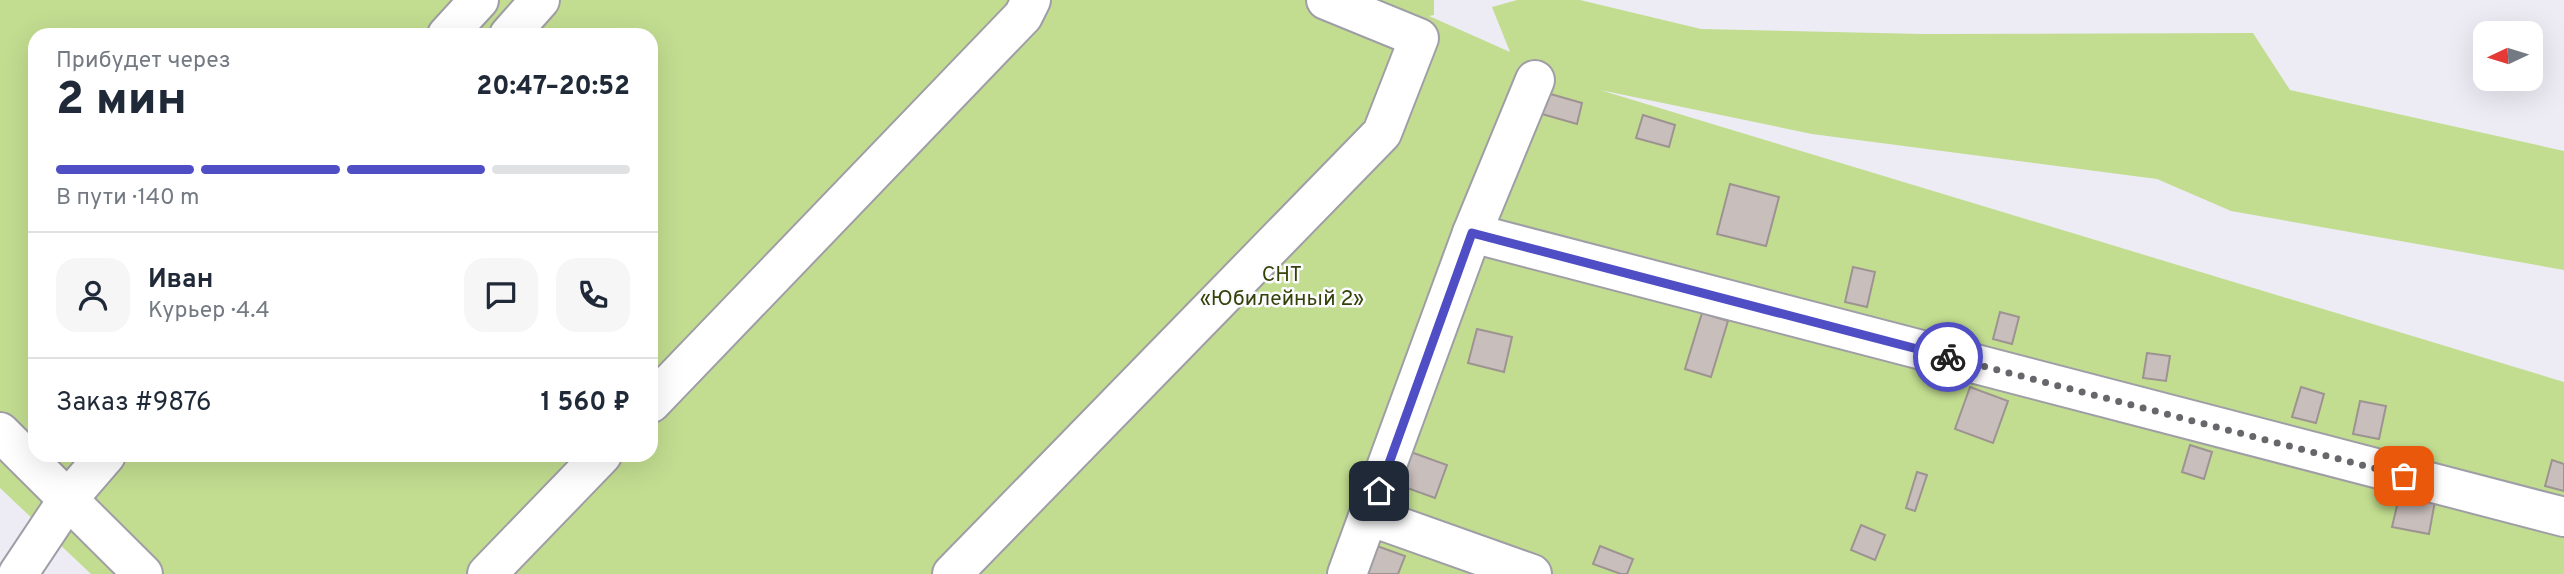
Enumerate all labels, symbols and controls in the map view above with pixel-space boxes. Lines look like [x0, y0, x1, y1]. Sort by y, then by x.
north arrow [2473, 21, 2543, 91]
map controls [2473, 21, 2543, 91]
text: Прибудет через [56, 47, 231, 76]
text: 20:47–20:52 [476, 71, 630, 104]
text: 2 мин [56, 72, 187, 131]
text: В пути · 140 m [56, 184, 200, 213]
button: person [56, 258, 130, 332]
button: chat [464, 258, 538, 332]
button: phone [556, 258, 630, 332]
park label: СНТ «Юбилейный 2» [1200, 262, 1364, 313]
text: Иван [148, 264, 213, 297]
text: Курьер · 4.4 [148, 297, 270, 326]
courier [1913, 322, 1983, 392]
icon: bike [1929, 338, 1967, 376]
text: Заказ #9876 [56, 387, 212, 420]
text: 1 560 ₽ [541, 387, 630, 420]
pin [2374, 446, 2434, 506]
icon: bag [2385, 457, 2423, 495]
pin [1349, 461, 1409, 521]
icon: home [1360, 472, 1398, 510]

